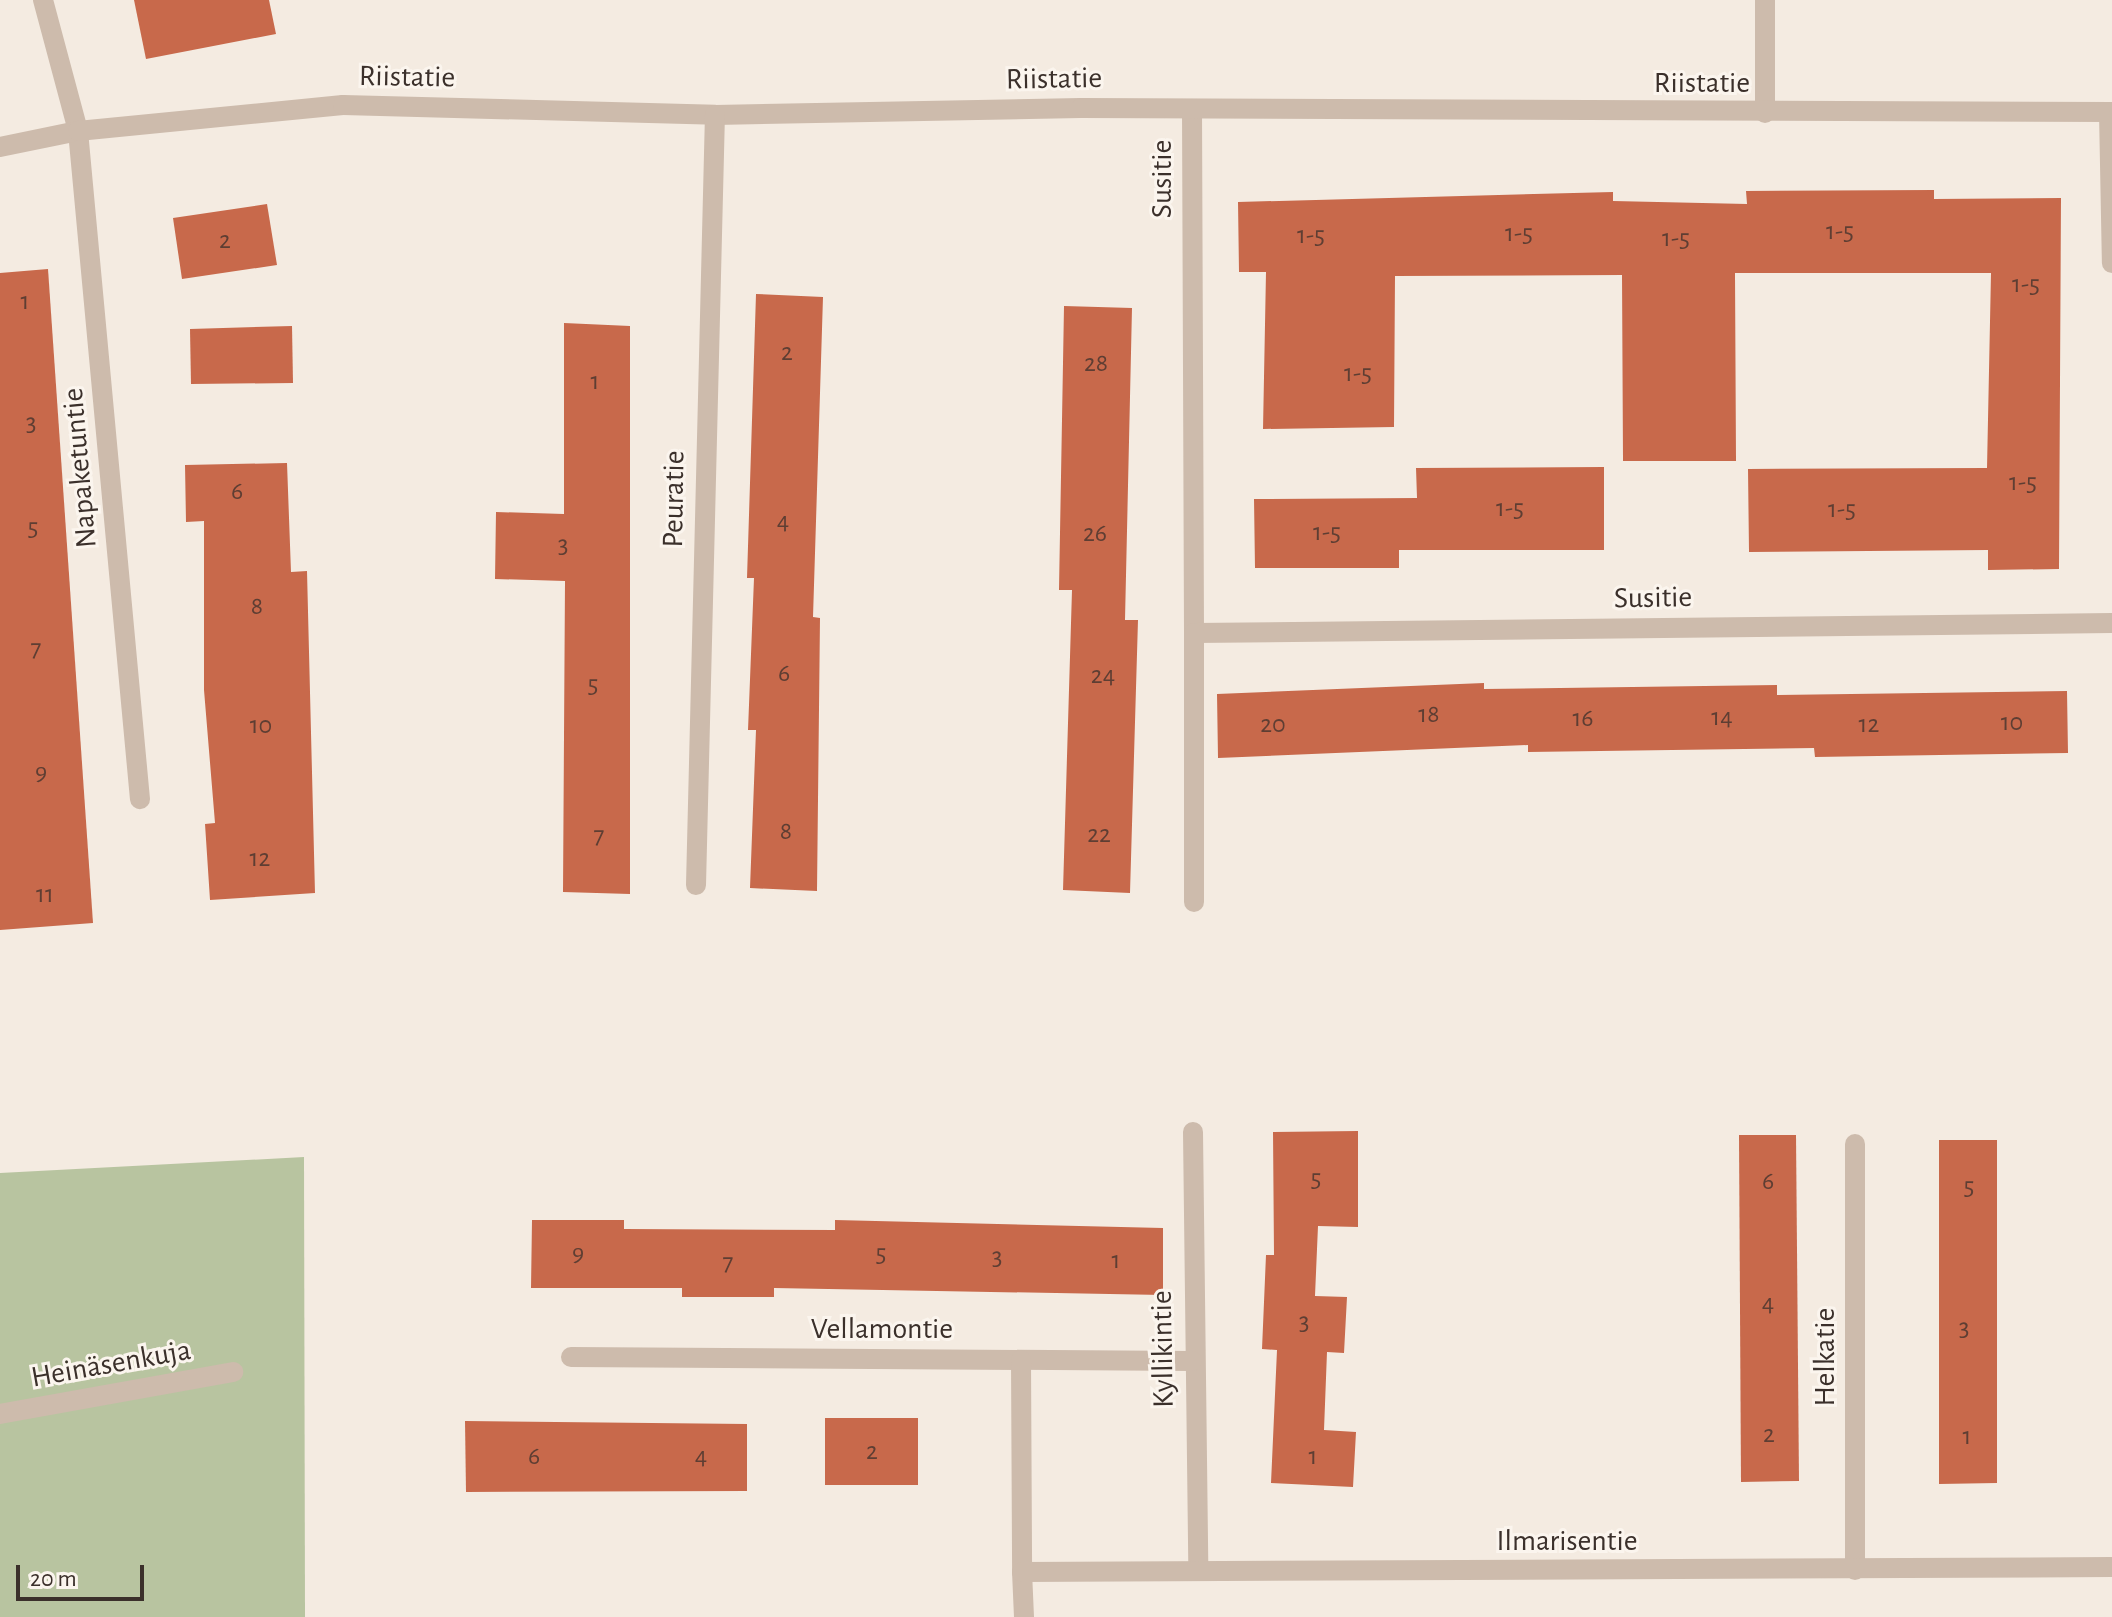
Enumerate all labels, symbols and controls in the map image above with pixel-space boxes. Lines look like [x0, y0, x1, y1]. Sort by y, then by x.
street label: Riistatie [359, 58, 455, 96]
street label: Riistatie [1006, 60, 1102, 98]
street label: Riistatie [1654, 65, 1750, 101]
street label: Susitie [1144, 140, 1180, 218]
house number: 1-5 [1826, 216, 1854, 248]
house number: 1-5 [1505, 218, 1533, 250]
house number: 1-5 [1297, 220, 1325, 252]
house number: 1-5 [1662, 223, 1690, 255]
house number: 2 [219, 225, 231, 257]
house number: 1-5 [2012, 269, 2040, 301]
house number: 1 [21, 286, 29, 318]
house number: 2 [781, 337, 793, 369]
house number: 28 [1084, 348, 1108, 380]
house number: 1-5 [1344, 358, 1372, 390]
house number: 1 [591, 366, 599, 398]
street label: Napaketuntie [55, 386, 105, 550]
house number: 3 [26, 408, 36, 440]
street label: Peuratie [655, 450, 693, 548]
house number: 1-5 [2009, 467, 2037, 499]
house number: 6 [231, 476, 243, 508]
house number: 1-5 [1496, 493, 1524, 525]
house number: 1-5 [1828, 494, 1856, 526]
house number: 4 [777, 506, 789, 538]
house number: 5 [28, 512, 38, 544]
house number: 1-5 [1313, 517, 1341, 549]
house number: 26 [1083, 518, 1107, 550]
house number: 3 [558, 530, 568, 562]
street label: Susitie [1613, 579, 1693, 617]
house number: 8 [251, 591, 263, 623]
house number: 7 [31, 633, 41, 665]
house number: 6 [778, 658, 790, 690]
house number: 24 [1091, 660, 1115, 692]
house number: 5 [588, 669, 598, 701]
house number: 18 [1418, 699, 1440, 731]
house number: 14 [1711, 702, 1733, 734]
house number: 16 [1572, 703, 1594, 735]
house number: 10 [2001, 707, 2023, 739]
house number: 20 [1260, 709, 1286, 741]
house number: 12 [1859, 709, 1879, 741]
house number: 10 [250, 710, 272, 742]
house number: 9 [35, 757, 47, 789]
house number: 8 [780, 816, 792, 848]
house number: 22 [1087, 819, 1111, 851]
house number: 7 [594, 820, 604, 852]
house number: 12 [250, 843, 270, 875]
house number: 11 [36, 879, 54, 911]
house number: 5 [1311, 1163, 1321, 1195]
house number: 6 [1762, 1166, 1774, 1198]
house number: 5 [1964, 1171, 1974, 1203]
house number: 9 [572, 1238, 584, 1270]
house number: 5 [876, 1238, 886, 1270]
house number: 3 [992, 1242, 1002, 1274]
house number: 1 [1112, 1245, 1120, 1277]
house number: 7 [723, 1247, 733, 1279]
house number: 4 [1762, 1288, 1774, 1320]
street label: Kyllikintie [1144, 1290, 1182, 1408]
house number: 3 [1299, 1307, 1309, 1339]
street label: Helkatie [1807, 1308, 1843, 1406]
street label: Vellamontie [811, 1311, 953, 1347]
house number: 3 [1959, 1313, 1969, 1345]
street label: Heinäsenkuja [28, 1332, 194, 1396]
house number: 2 [1763, 1419, 1775, 1451]
house number: 1 [1963, 1421, 1971, 1453]
house number: 2 [866, 1436, 878, 1468]
house number: 6 [528, 1441, 540, 1473]
house number: 4 [695, 1441, 707, 1473]
house number: 1 [1309, 1441, 1317, 1473]
street label: Ilmarisentie [1497, 1523, 1637, 1559]
scale bar [20, 1549, 148, 1599]
text: 20 m [30, 1567, 77, 1591]

